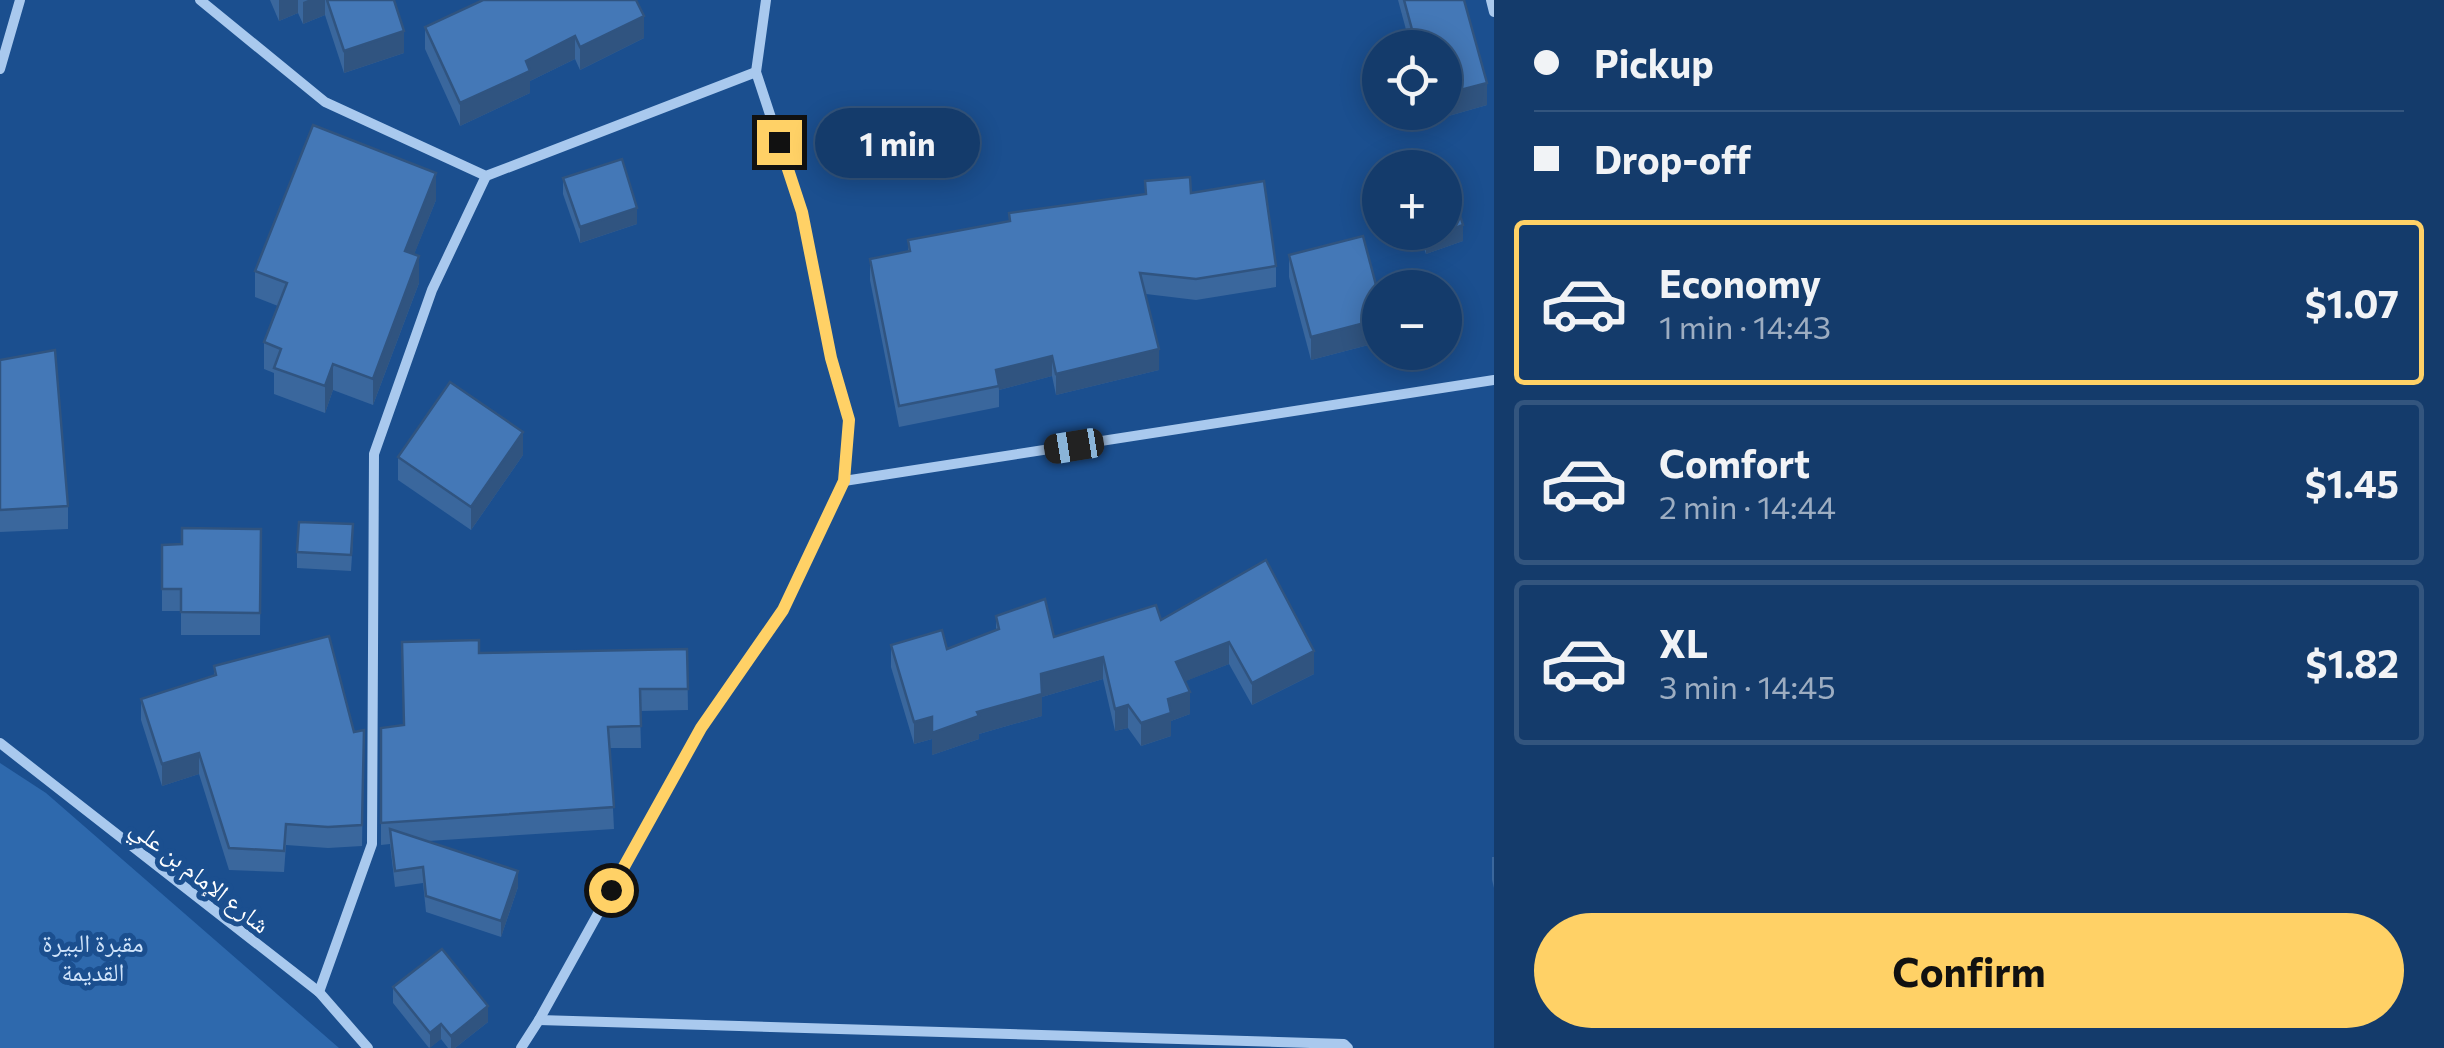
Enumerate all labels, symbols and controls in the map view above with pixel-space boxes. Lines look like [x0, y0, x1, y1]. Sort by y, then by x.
map controls [1362, 30, 1462, 370]
button: locate [1362, 30, 1462, 130]
text: Pickup [1594, 39, 1714, 86]
callout: 1 min [814, 107, 979, 177]
route end [757, 120, 802, 165]
text: 1 min [860, 123, 935, 163]
text: Drop-off [1594, 135, 1751, 182]
button: + [1362, 150, 1462, 250]
icon: car [1539, 258, 1629, 348]
text: Economy [1659, 259, 1821, 306]
button: − [1362, 270, 1462, 370]
text: $1.07 [2305, 279, 2399, 326]
text: 1 min · 14:43 [1659, 306, 1831, 346]
car [1042, 426, 1106, 466]
icon: car [1539, 438, 1629, 528]
text: Comfort [1659, 439, 1810, 486]
text: $1.45 [2305, 459, 2399, 506]
text: 2 min · 14:44 [1659, 486, 1836, 526]
icon: car [1539, 618, 1629, 708]
text: XL [1659, 619, 1708, 666]
text: $1.82 [2306, 639, 2399, 686]
text: 3 min · 14:45 [1659, 666, 1836, 706]
street label: شارع الإمام بن علي [122, 811, 276, 944]
route start [589, 868, 634, 913]
button: Confirm [1534, 913, 2404, 1028]
park label: مقبرة البيرة القديمة [42, 927, 144, 986]

